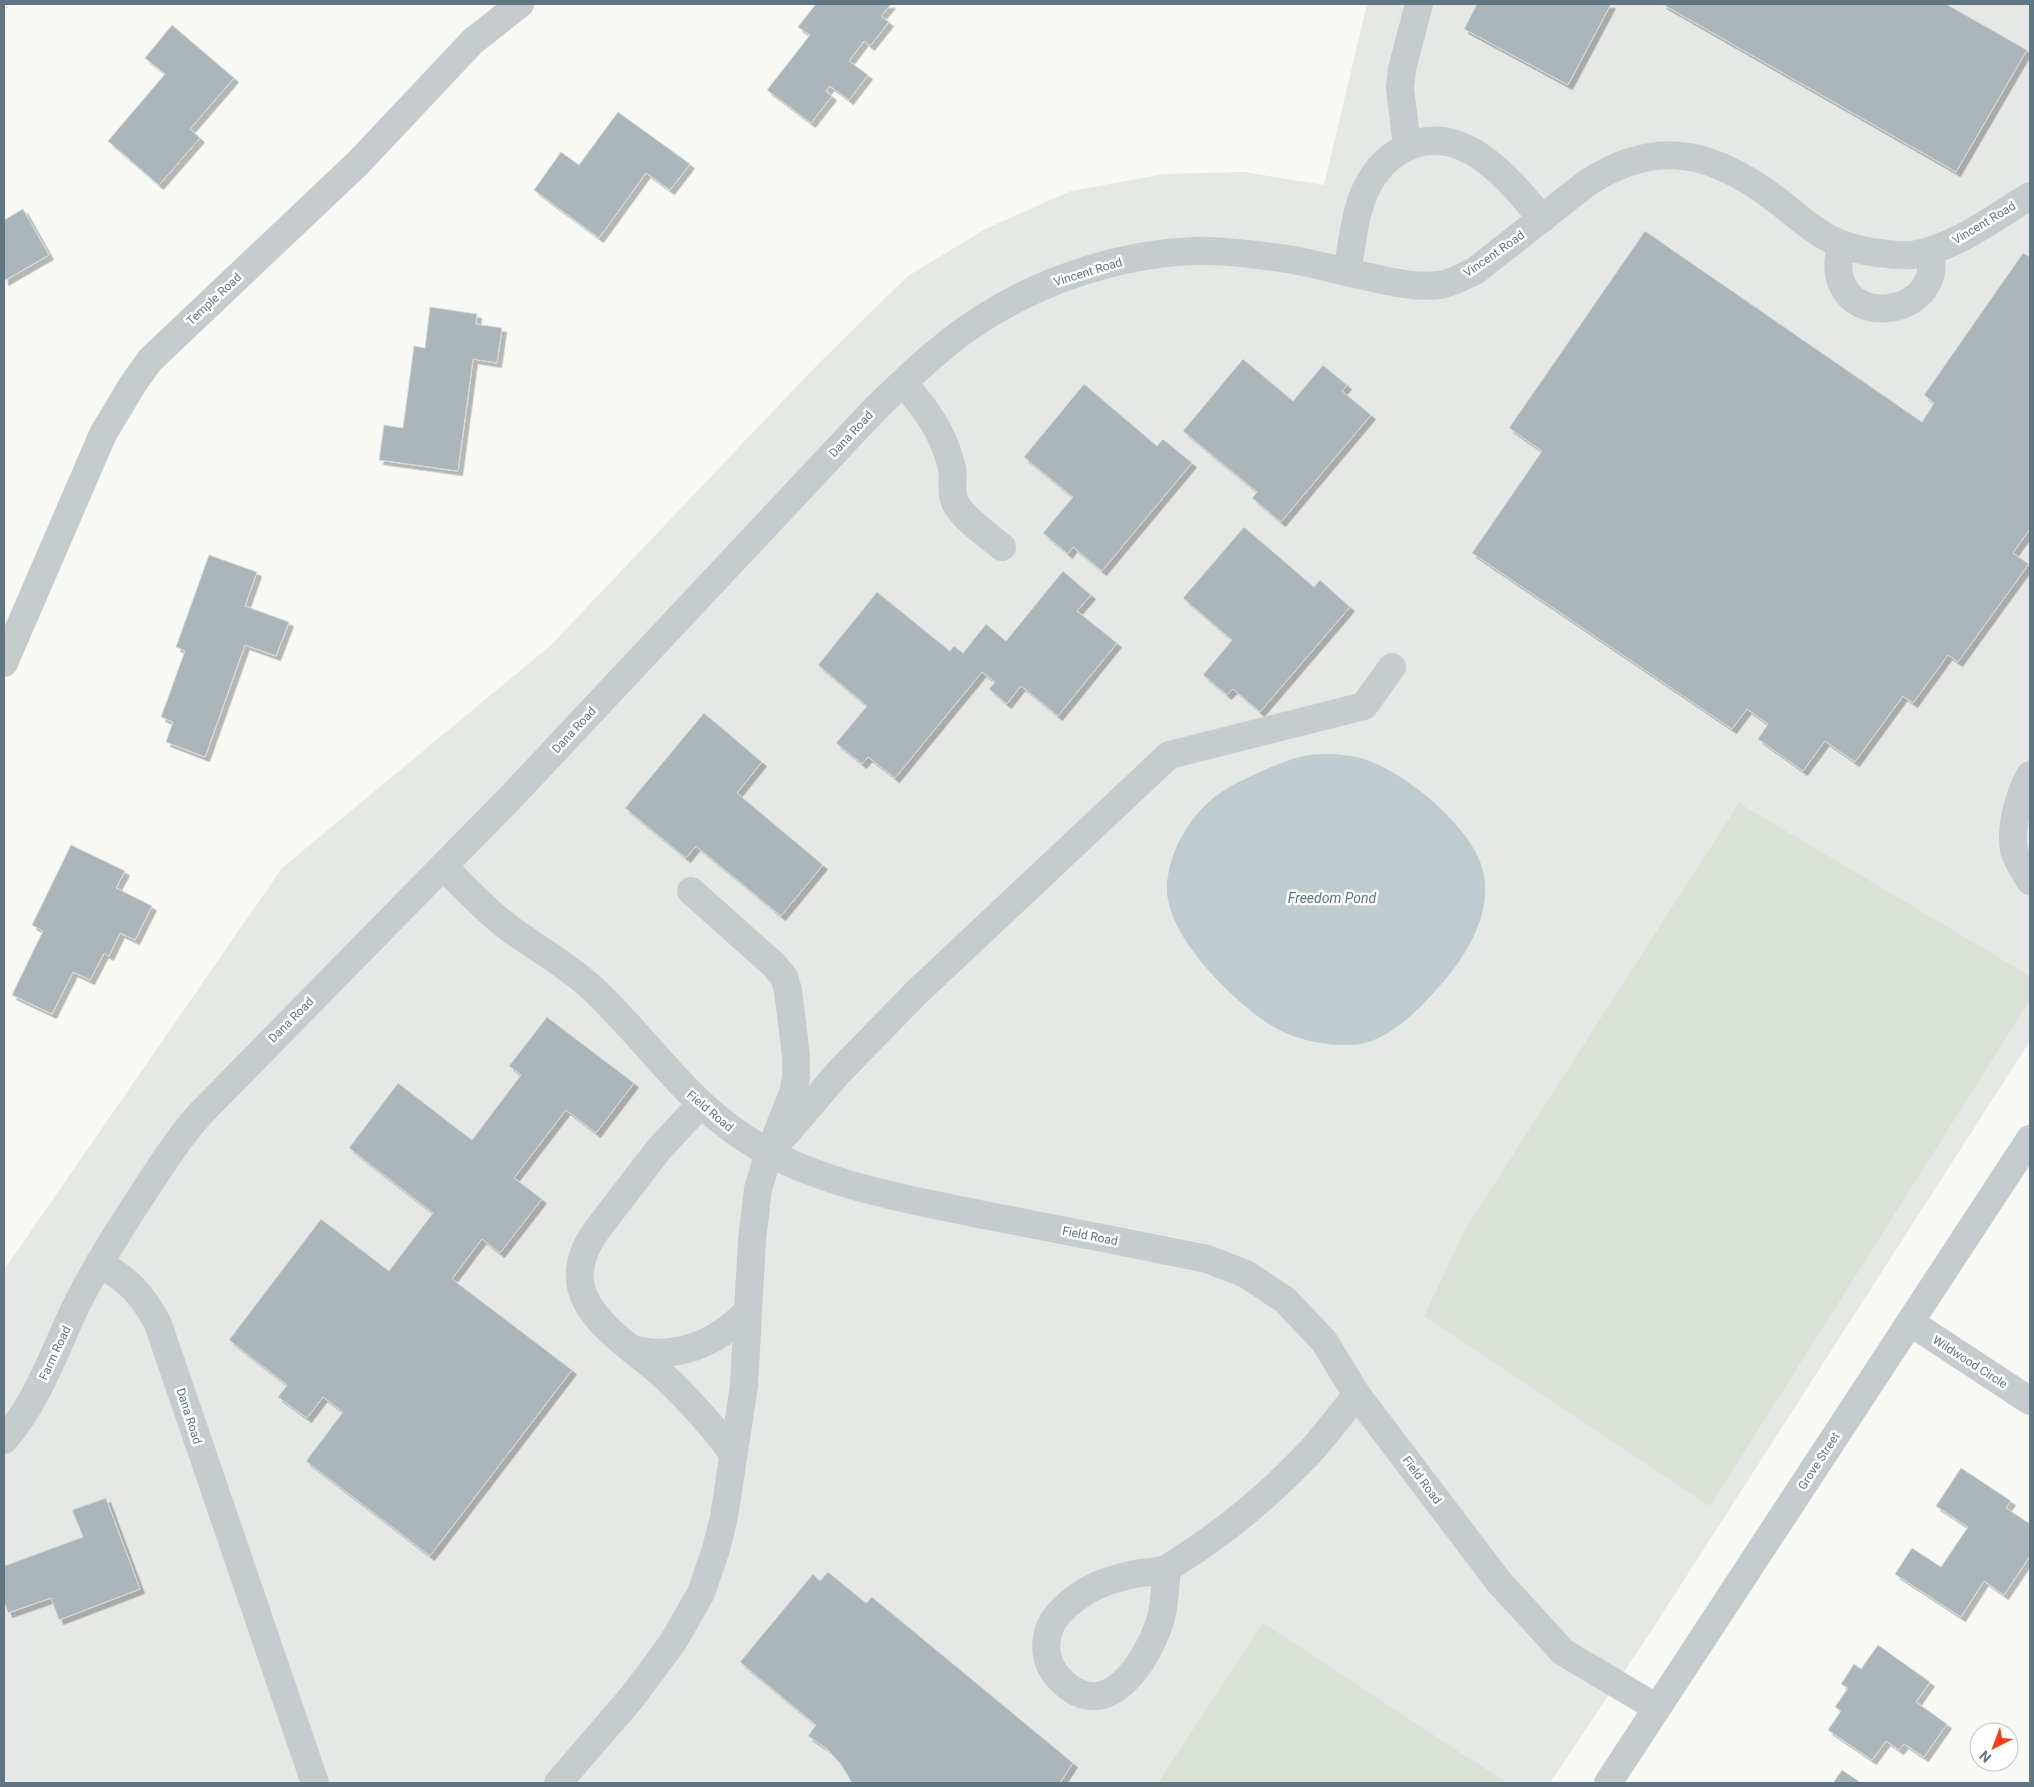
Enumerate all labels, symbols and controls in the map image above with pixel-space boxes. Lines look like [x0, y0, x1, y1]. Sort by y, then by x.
street label: Vincent Road [1950, 199, 2018, 247]
street label: Vincent Road [1461, 228, 1527, 280]
street label: Vincent Road [1052, 255, 1124, 289]
street label: Temple Road [184, 270, 244, 328]
street label: Dana Road [826, 408, 876, 460]
street label: Dana Road [549, 704, 599, 756]
water label: Freedom Pond [1288, 890, 1377, 906]
street label: Dana Road [266, 995, 316, 1045]
street label: Field Road [684, 1088, 736, 1134]
street label: Field Road [1061, 1224, 1119, 1248]
street label: Farm Road [36, 1324, 74, 1382]
street label: Wildwood Circle [1930, 1333, 2010, 1391]
street label: Dana Road [173, 1386, 205, 1446]
street label: Grove Street [1795, 1430, 1843, 1492]
street label: Field Road [1400, 1453, 1444, 1507]
north arrow [1969, 1722, 2019, 1772]
text: N [1976, 1747, 1994, 1766]

